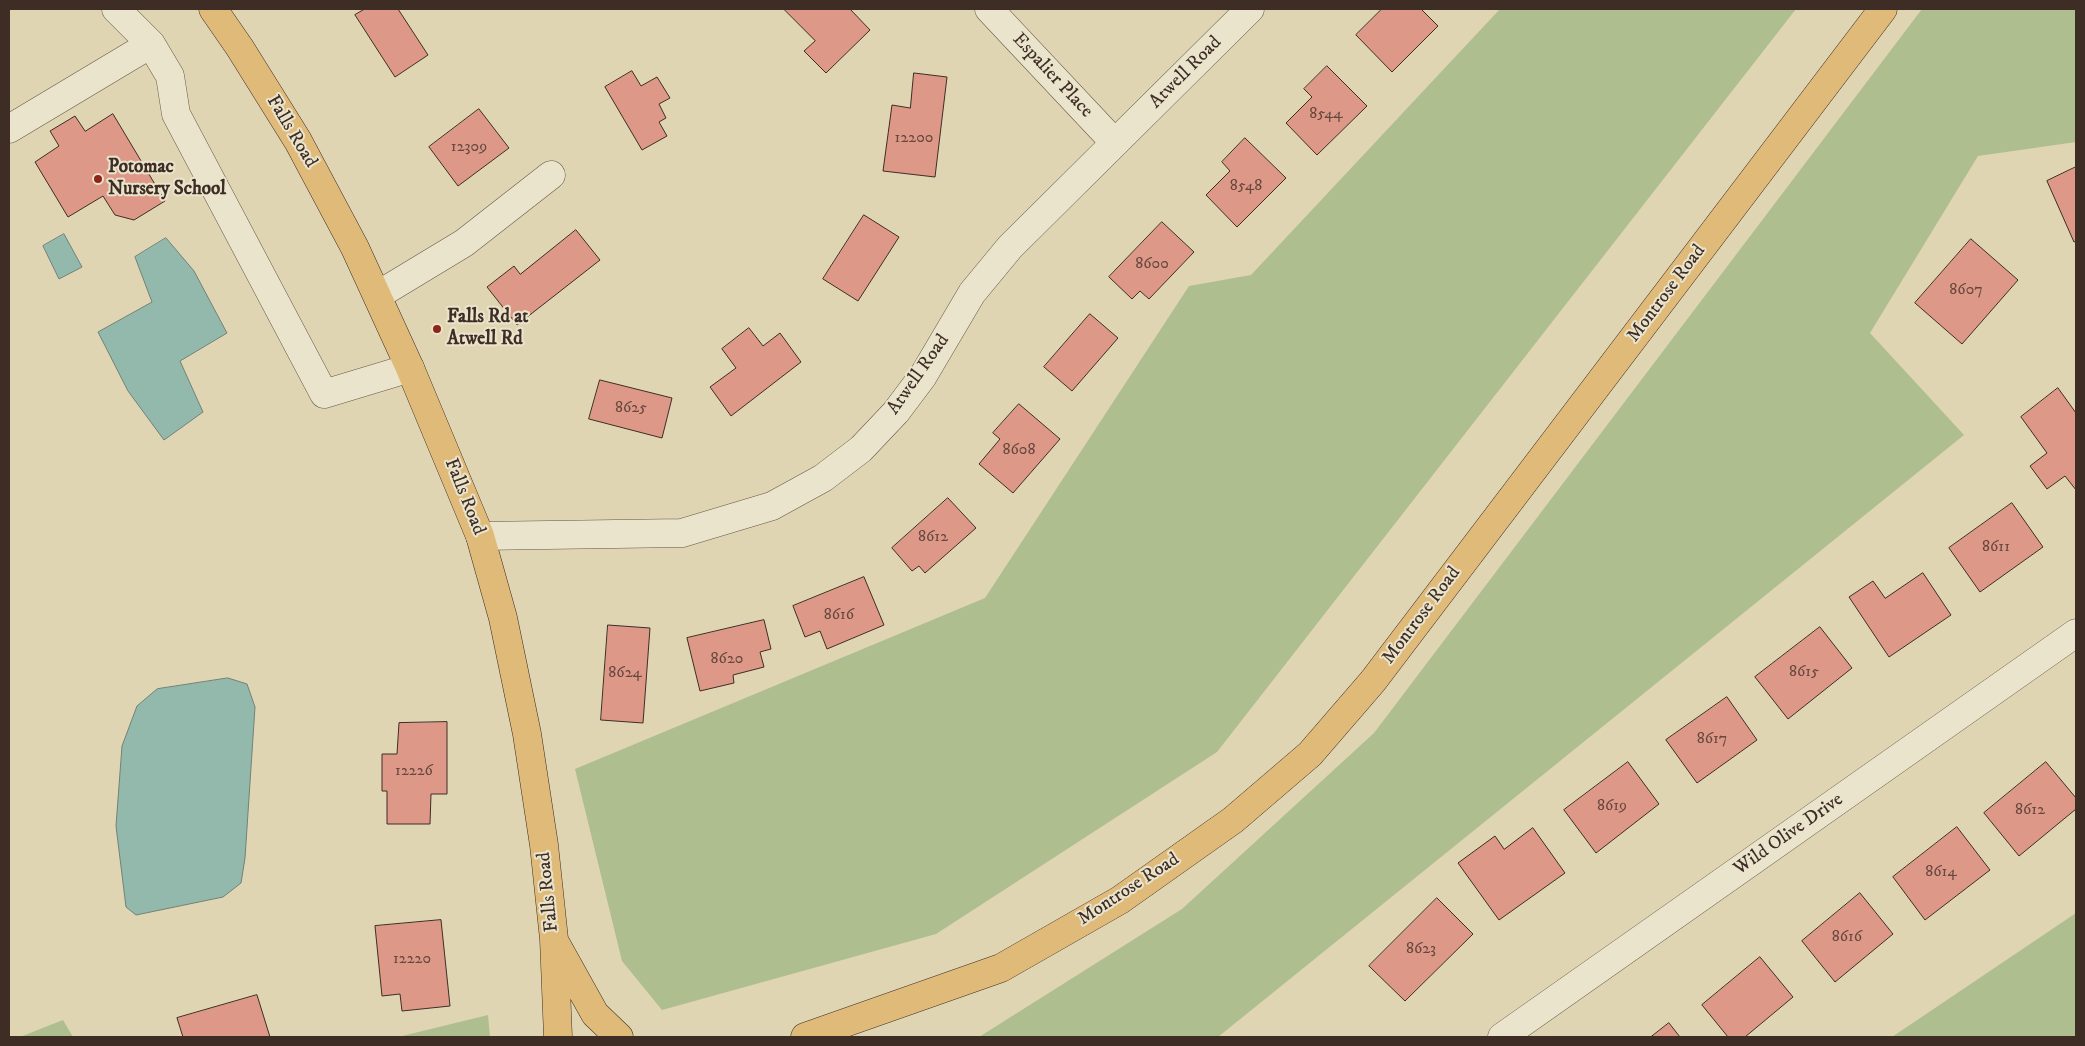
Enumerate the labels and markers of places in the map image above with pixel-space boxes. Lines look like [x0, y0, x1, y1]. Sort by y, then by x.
place label: Potomac Nursery School [108, 157, 226, 201]
marker: Potomac Nursery School [92, 173, 104, 185]
place label: Falls Rd at Atwell Rd [447, 307, 528, 351]
marker: Falls Rd at Atwell Rd [431, 323, 443, 335]

